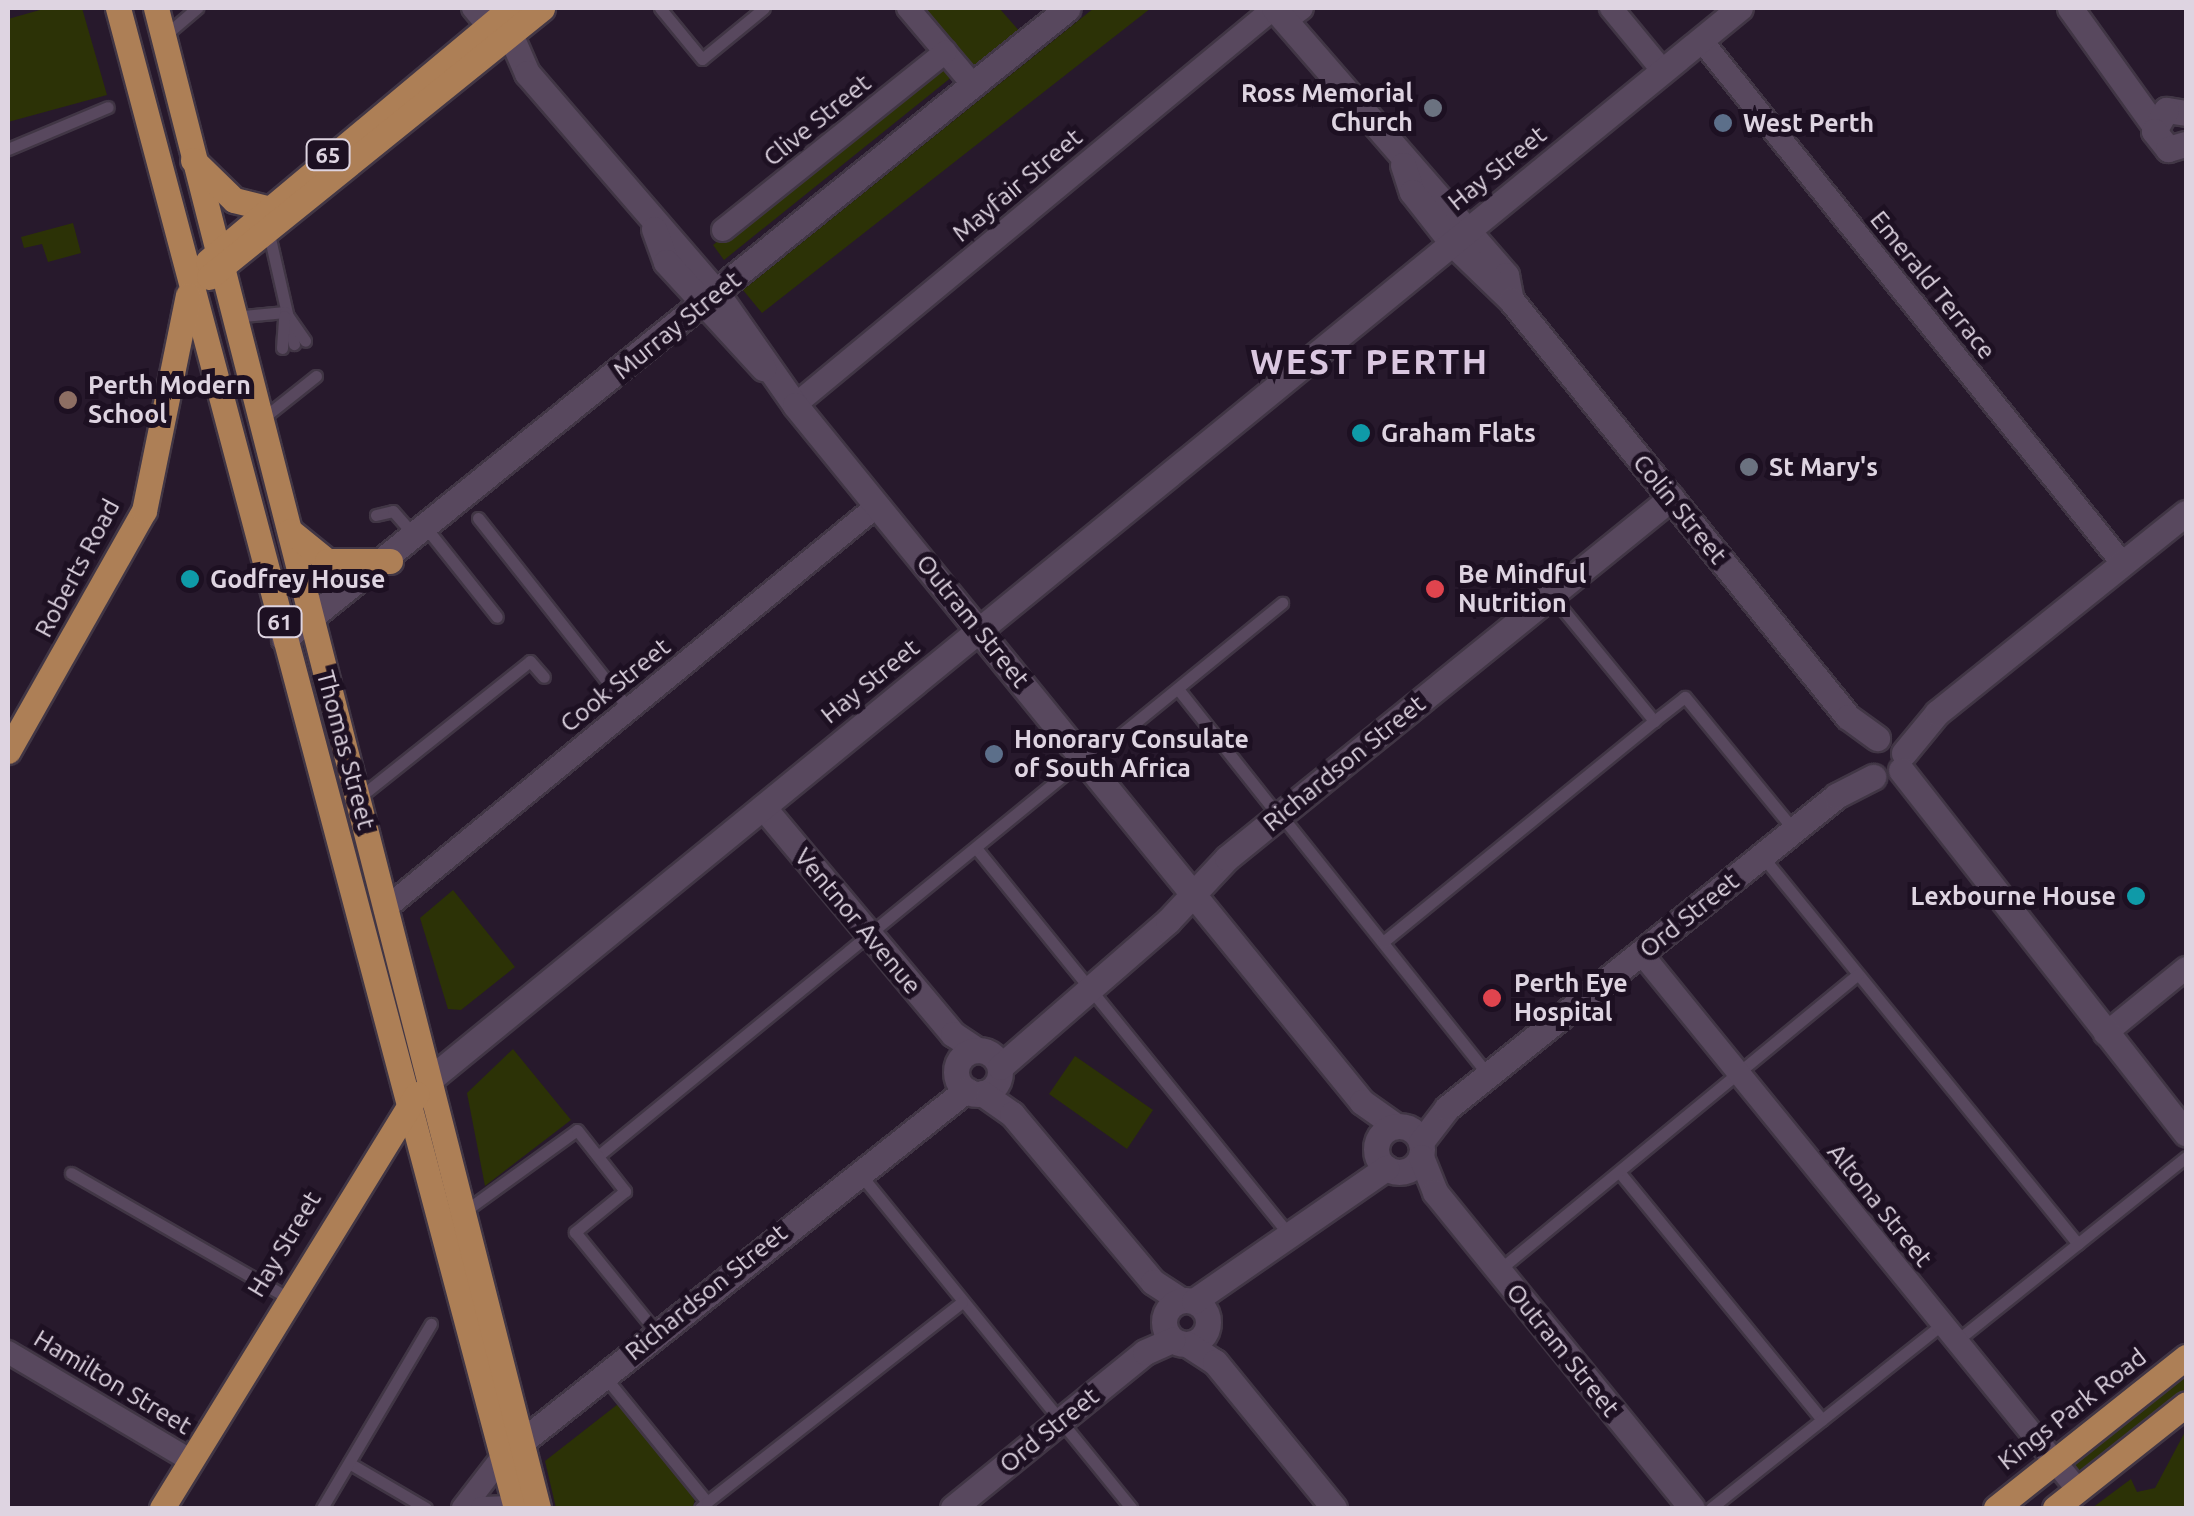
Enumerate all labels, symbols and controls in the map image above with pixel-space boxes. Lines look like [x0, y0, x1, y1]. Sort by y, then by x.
street label: Clive Street [757, 68, 877, 172]
place label: Ross Memorial Church [1241, 79, 1413, 138]
marker: Ross Memorial Church [1422, 97, 1444, 119]
place label: West Perth [1743, 108, 1874, 138]
marker: West Perth [1712, 112, 1734, 134]
street label: Hay Street [1442, 119, 1552, 217]
street label: Mayfair Street [946, 122, 1088, 248]
road number: 65 [306, 138, 350, 172]
street label: Emerald Terrace [1864, 205, 2002, 365]
street label: Murray Street [607, 264, 747, 386]
district label: WEST PERTH [1250, 340, 1490, 382]
place label: Perth Modern School [88, 371, 251, 430]
marker: Perth Modern School [57, 389, 79, 411]
place label: Graham Flats [1381, 418, 1536, 448]
marker: Graham Flats [1350, 422, 1372, 444]
street label: Colin Street [1627, 448, 1733, 570]
place label: St Mary's [1769, 452, 1878, 482]
marker: St Mary's [1738, 456, 1760, 478]
street label: Roberts Road [28, 494, 126, 642]
street label: Outram Street [910, 548, 1036, 694]
place label: Be Mindful Nutrition [1458, 560, 1586, 619]
place label: Godfrey House [210, 564, 385, 594]
marker: Godfrey House [179, 568, 201, 590]
marker: Be Mindful Nutrition [1422, 576, 1448, 602]
road number: 61 [258, 605, 302, 639]
street label: Cook Street [554, 632, 676, 738]
street label: Hay Street [815, 632, 925, 730]
street label: Thomas Street [310, 667, 382, 833]
street label: Richardson Street [1257, 688, 1431, 838]
place label: Honorary Consulate of South Africa [1014, 725, 1249, 784]
marker: Honorary Consulate of South Africa [983, 743, 1005, 765]
street label: Ventnor Avenue [788, 842, 928, 1000]
street label: Ord Street [1633, 866, 1745, 964]
place label: Lexbourne House [1910, 881, 2116, 911]
marker: Lexbourne House [2125, 885, 2147, 907]
place label: Perth Eye Hospital [1514, 969, 1628, 1028]
marker: Perth Eye Hospital [1479, 985, 1505, 1011]
street label: Altona Street [1821, 1137, 1939, 1273]
street label: Hay Street [241, 1186, 327, 1302]
street label: Richardson Street [619, 1217, 793, 1367]
street label: Outram Street [1500, 1277, 1626, 1423]
street label: Hamilton Street [29, 1323, 197, 1441]
street label: Kings Park Road [1992, 1342, 2152, 1476]
street label: Ord Street [993, 1381, 1105, 1479]

